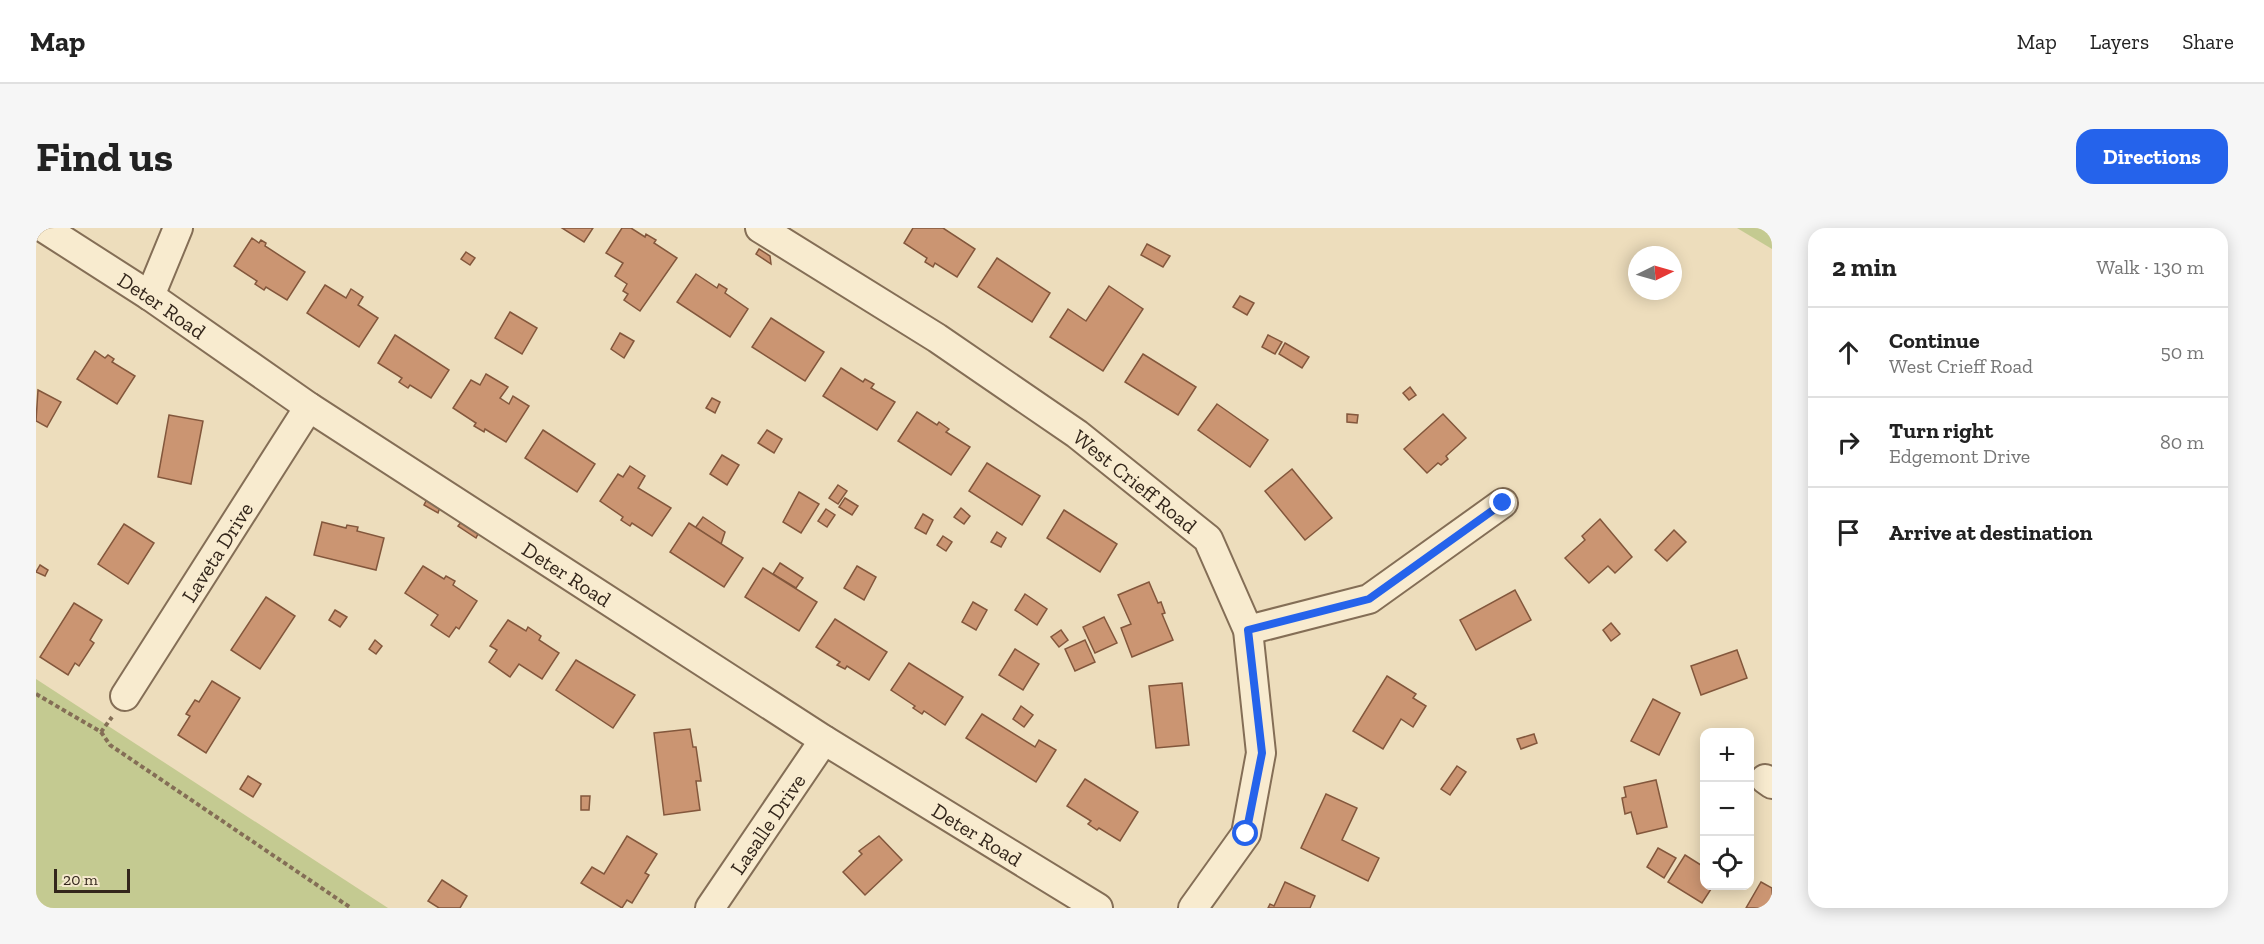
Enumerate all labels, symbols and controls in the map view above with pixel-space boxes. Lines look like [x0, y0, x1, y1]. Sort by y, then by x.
text: Map [30, 25, 85, 58]
text: Map [2017, 29, 2057, 54]
text: Layers [2090, 29, 2149, 54]
text: Share [2182, 29, 2234, 54]
button: Directions [2076, 129, 2228, 184]
text: Find us [36, 131, 173, 182]
north arrow [1628, 246, 1682, 300]
text: 2 min [1832, 251, 1897, 283]
text: Walk · 130 m [2097, 255, 2204, 279]
street label: Deter Road [114, 266, 211, 344]
text: Continue [1889, 327, 1980, 354]
icon: ahead [1832, 336, 1865, 369]
text: 50 m [2160, 340, 2204, 364]
text: West Crieff Road [1889, 354, 2033, 378]
text: Turn right [1889, 417, 1993, 444]
street label: West Crieff Road [1069, 424, 1203, 538]
icon: right [1832, 426, 1865, 459]
text: 80 m [2160, 430, 2204, 454]
text: Edgemont Drive [1889, 444, 2030, 468]
route end [1489, 489, 1515, 515]
street label: Laveta Drive [176, 497, 258, 606]
icon: arrive [1832, 516, 1865, 549]
text: Arrive at destination [1889, 519, 2092, 546]
street label: Deter Road [518, 536, 616, 612]
map controls [1700, 728, 1754, 890]
button: + [1700, 728, 1754, 782]
street label: Lasalle Drive [724, 768, 810, 879]
button: − [1700, 782, 1754, 836]
street label: Deter Road [928, 797, 1027, 871]
route start [1232, 820, 1258, 846]
button: locate [1700, 836, 1754, 890]
scale bar [54, 866, 130, 894]
text: 20 m [63, 870, 98, 889]

